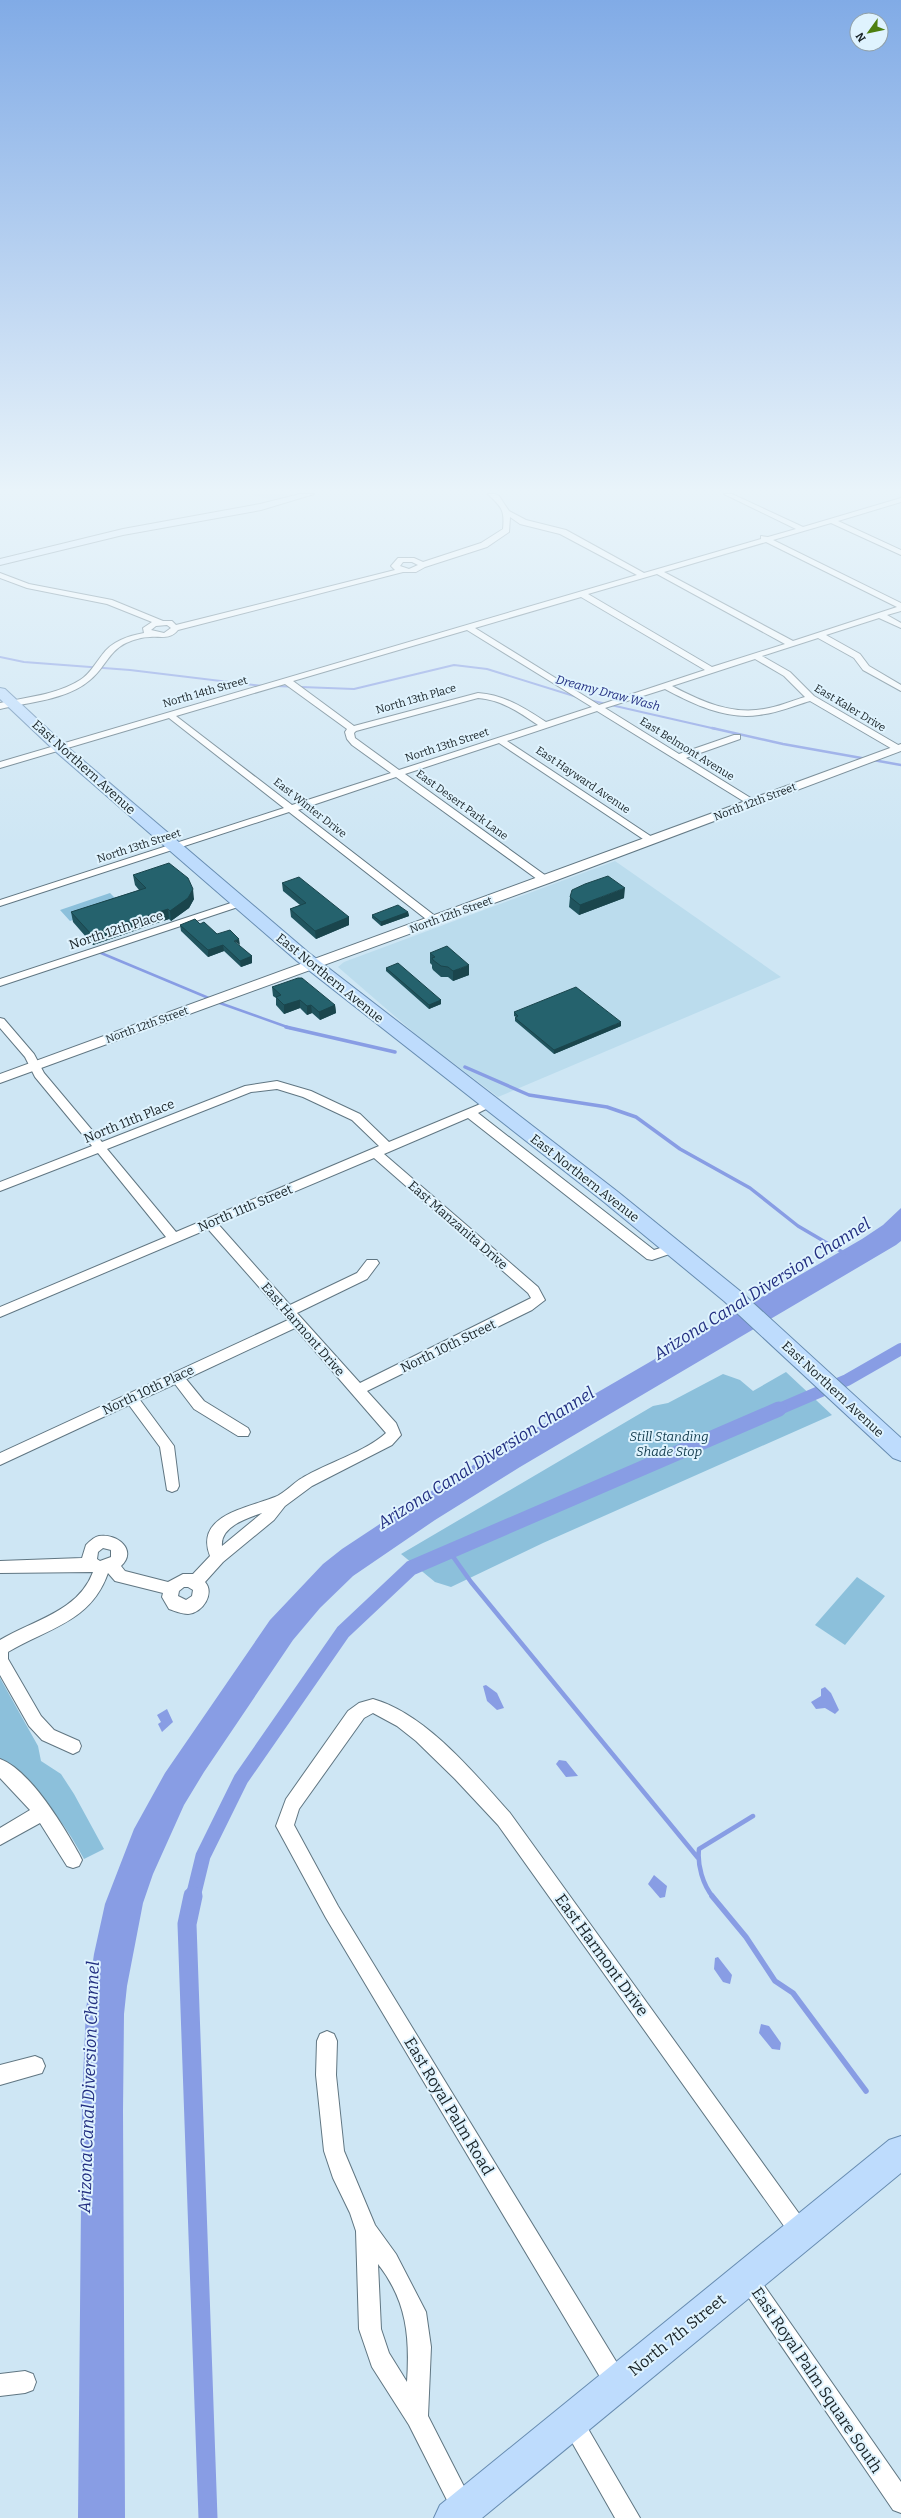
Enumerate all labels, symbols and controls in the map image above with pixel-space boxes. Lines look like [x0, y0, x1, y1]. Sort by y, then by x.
north arrow [849, 12, 889, 52]
text: N [853, 30, 869, 44]
water label: Dreamy Draw Wash [554, 672, 662, 714]
street label: North 14th Street [161, 674, 249, 710]
street label: North 13th Place [374, 681, 458, 717]
street label: East Kaler Drive [812, 682, 888, 734]
street label: East Belmont Avenue [637, 715, 737, 783]
street label: East Northern Avenue [29, 717, 139, 817]
street label: North 13th Street [404, 725, 490, 765]
street label: East Hayward Avenue [533, 744, 633, 816]
street label: East Desert Park Lane [413, 767, 511, 843]
street label: East Winter Drive [271, 775, 349, 841]
street label: North 12th Street [712, 780, 798, 824]
street label: North 13th Street [96, 826, 182, 866]
street label: North 12th Street [408, 894, 494, 936]
street label: North 12th Place [67, 908, 165, 952]
street label: East Northern Avenue [273, 930, 387, 1026]
street label: North 12th Street [104, 1004, 190, 1046]
street label: North 11th Place [82, 1096, 176, 1146]
street label: East Northern Avenue [528, 1131, 642, 1225]
street label: East Manzanita Drive [405, 1178, 511, 1272]
street label: North 11th Street [196, 1181, 295, 1235]
water label: Arizona Canal Diversion Channel [649, 1213, 875, 1365]
street label: East Harmont Drive [258, 1279, 348, 1379]
street label: North 10th Street [398, 1316, 498, 1376]
street label: East Northern Avenue [779, 1338, 887, 1440]
street label: North 10th Place [100, 1362, 196, 1418]
water label: Arizona Canal Diversion Channel [373, 1382, 599, 1534]
park label: Still Standing Shade Stop [629, 1429, 709, 1459]
street label: East Harmont Drive [551, 1890, 653, 2020]
water label: Arizona Canal Diversion Channel [74, 1961, 104, 2214]
street label: East Royal Palm Road [400, 2034, 498, 2179]
street label: East Royal Palm Square South [748, 2284, 886, 2476]
street label: North 7th Street [625, 2290, 730, 2380]

